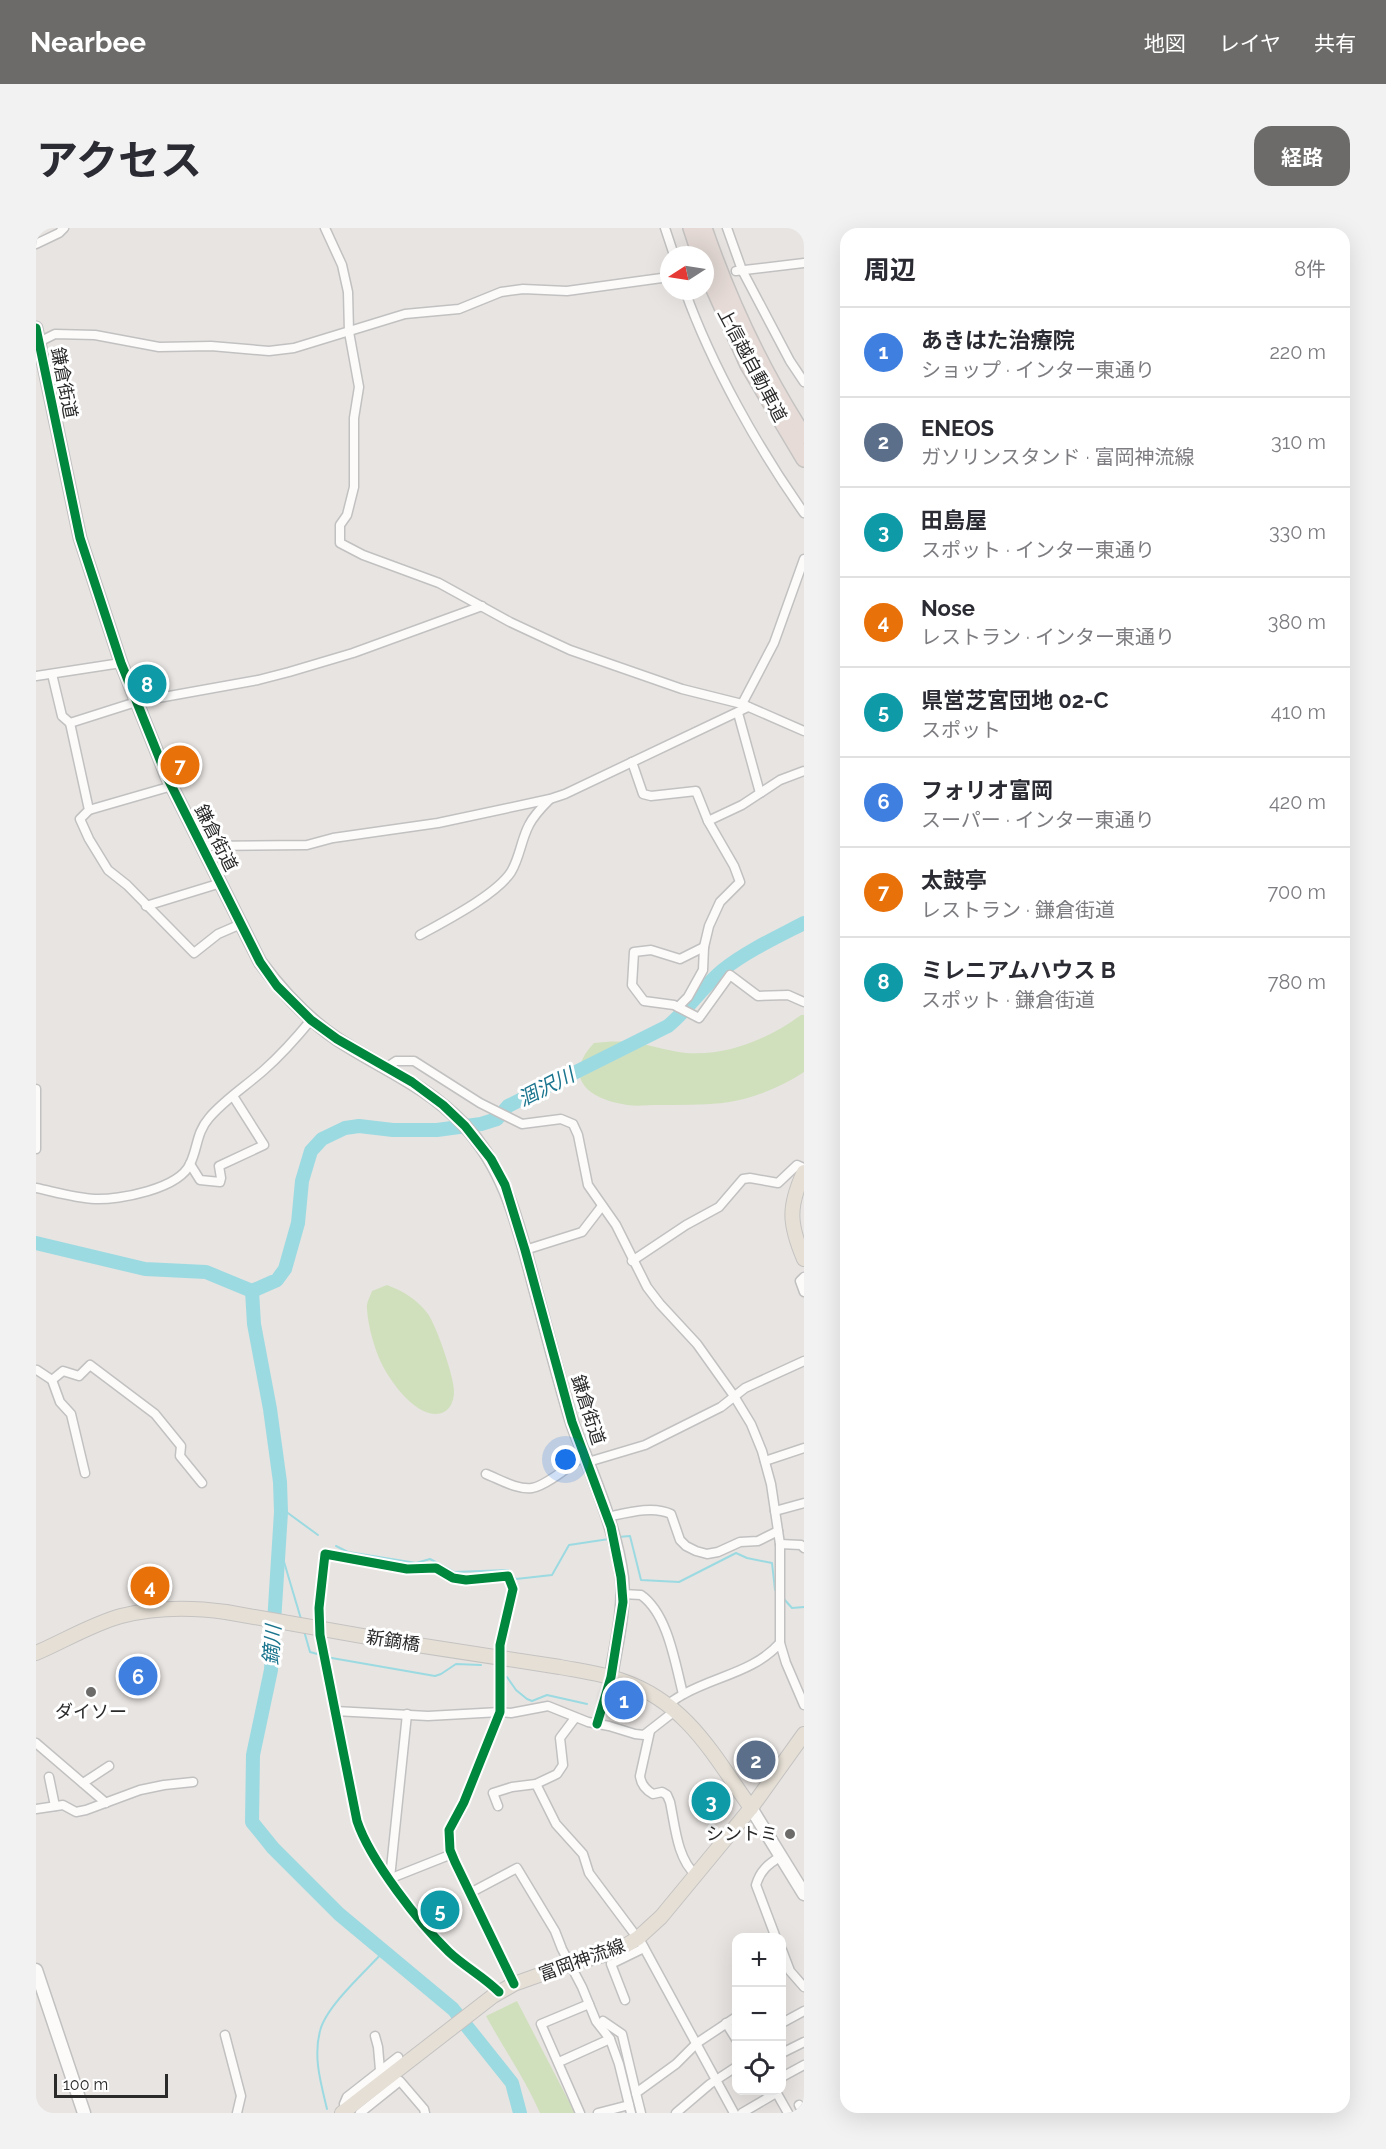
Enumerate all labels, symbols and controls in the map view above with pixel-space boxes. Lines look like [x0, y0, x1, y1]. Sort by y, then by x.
text: Nearbee [30, 26, 146, 59]
text: 地図 [1144, 31, 1186, 56]
text: レイヤ [1219, 31, 1281, 56]
text: 共有 [1314, 31, 1356, 56]
button: 経路 [1254, 126, 1350, 186]
text: アクセス [36, 136, 202, 185]
north arrow [660, 246, 714, 300]
text: 周辺 [864, 255, 916, 285]
text: 8件 [1294, 257, 1326, 281]
street label: 上信越自動車道 [714, 304, 791, 425]
text: あきはた治療院 [921, 327, 1075, 353]
text: 1 [879, 340, 888, 364]
text: 220 m [1269, 340, 1326, 364]
street label: 鎌倉街道 [47, 346, 82, 420]
text: ショップ · インター東通り [921, 358, 1155, 382]
text: ENEOS [921, 415, 994, 441]
text: 2 [878, 430, 889, 454]
text: 310 m [1271, 430, 1326, 454]
text: ガソリンスタンド · 富岡神流線 [921, 445, 1195, 469]
text: 田島屋 [921, 507, 987, 533]
text: 3 [878, 520, 889, 544]
text: 330 m [1269, 520, 1326, 544]
text: スポット · インター東通り [921, 538, 1155, 562]
text: Nose [921, 595, 975, 621]
text: 4 [878, 610, 889, 634]
text: 380 m [1268, 610, 1326, 634]
text: レストラン · インター東通り [921, 625, 1175, 649]
pin: 8 [128, 662, 166, 706]
text: 県営芝宮団地 02-C [921, 687, 1109, 713]
text: 5 [878, 700, 889, 724]
text: 410 m [1271, 700, 1326, 724]
text: スポット [921, 718, 1001, 742]
pin: 7 [160, 742, 200, 788]
text: フォリオ富岡 [921, 777, 1053, 803]
text: 6 [877, 790, 890, 814]
text: 420 m [1269, 790, 1326, 814]
street label: 鎌倉街道 [191, 801, 242, 875]
text: スーパー · インター東通り [921, 808, 1155, 832]
text: 太鼓亭 [921, 867, 987, 893]
text: 7 [878, 880, 889, 904]
text: 700 m [1267, 880, 1326, 904]
text: レストラン · 鎌倉街道 [921, 898, 1115, 922]
text: ミレニアムハウス B [921, 957, 1116, 983]
text: 8 [877, 970, 890, 994]
text: 780 m [1268, 970, 1326, 994]
text: スポット · 鎌倉街道 [921, 988, 1095, 1012]
water label: 涸沢川 [514, 1062, 580, 1111]
street label: 鎌倉街道 [567, 1372, 610, 1447]
your location [551, 1445, 580, 1474]
pin: 4 [130, 1564, 170, 1608]
water label: 鏑川 [259, 1622, 286, 1666]
street label: 新鏑橋 [365, 1626, 421, 1655]
pin: 6 [118, 1654, 158, 1698]
pin: 1 [604, 1678, 644, 1722]
marker: ダイソー [84, 1685, 98, 1699]
place label: ダイソー [55, 1701, 127, 1722]
pin: 2 [736, 1738, 776, 1783]
pin: 3 [692, 1778, 730, 1824]
place label: シントミ [706, 1823, 778, 1844]
marker: シントミ [783, 1827, 797, 1841]
pin: 5 [420, 1888, 460, 1932]
map controls [732, 1933, 786, 2095]
button: + [732, 1933, 786, 1987]
street label: 富岡神流線 [536, 1934, 628, 1985]
button: − [732, 1987, 786, 2041]
button: locate [732, 2041, 786, 2095]
scale bar [54, 2071, 168, 2098]
text: 100 m [63, 2075, 108, 2094]

